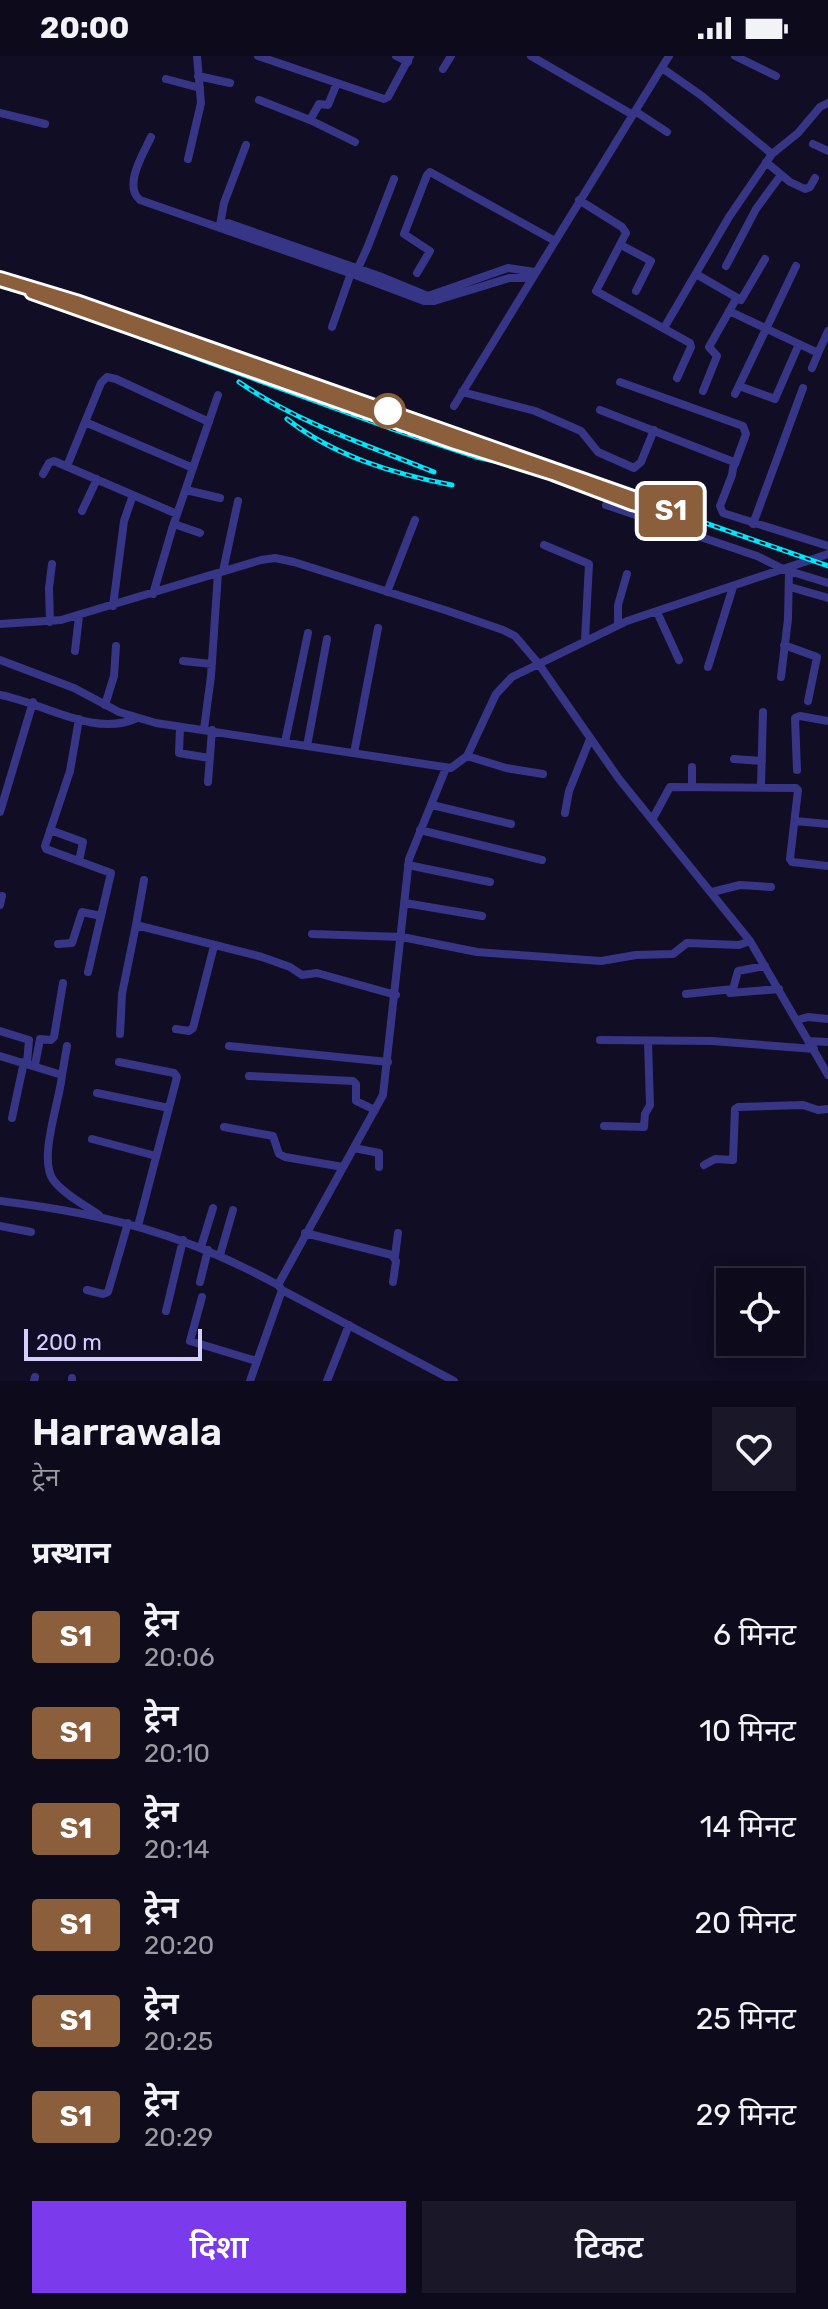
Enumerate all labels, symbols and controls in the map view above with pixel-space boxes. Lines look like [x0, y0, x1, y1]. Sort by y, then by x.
text: 20:00 [40, 10, 129, 46]
unlabelled marker [371, 394, 405, 428]
line badge: S1 [635, 485, 707, 537]
text: S1 [655, 494, 687, 527]
map controls [716, 1268, 804, 1356]
button: locate [716, 1268, 804, 1356]
scale bar [24, 1325, 202, 1361]
text: 200 m [36, 1329, 102, 1356]
button: heart [712, 1407, 796, 1491]
text: Harrawala [32, 1409, 222, 1455]
text: ट्रेन [32, 1462, 60, 1493]
text: प्रस्थान [32, 1535, 111, 1571]
text: ट्रेन [144, 1602, 179, 1638]
text: 6 मिनट [713, 1617, 796, 1653]
text: S1 [60, 1620, 92, 1653]
text: 20:06 [144, 1642, 215, 1673]
text: ट्रेन [144, 1698, 179, 1734]
text: 10 मिनट [699, 1713, 796, 1749]
text: S1 [60, 1716, 92, 1749]
text: 20:10 [144, 1738, 210, 1769]
text: ट्रेन [144, 1794, 179, 1830]
text: 14 मिनट [700, 1809, 796, 1845]
text: S1 [60, 1812, 92, 1845]
text: 20:14 [144, 1834, 210, 1865]
text: ट्रेन [144, 1890, 179, 1926]
text: 20 मिनट [695, 1905, 796, 1941]
text: S1 [60, 1908, 92, 1941]
text: 20:20 [144, 1930, 214, 1961]
text: ट्रेन [144, 1986, 179, 2022]
text: 25 मिनट [696, 2001, 796, 2037]
text: S1 [60, 2004, 92, 2037]
text: 20:25 [144, 2026, 213, 2057]
text: ट्रेन [144, 2082, 179, 2118]
text: 29 मिनट [696, 2097, 796, 2133]
text: S1 [60, 2100, 92, 2133]
text: 20:29 [144, 2122, 213, 2153]
button: दिशा [32, 2201, 406, 2293]
button: टिकट [422, 2201, 796, 2293]

